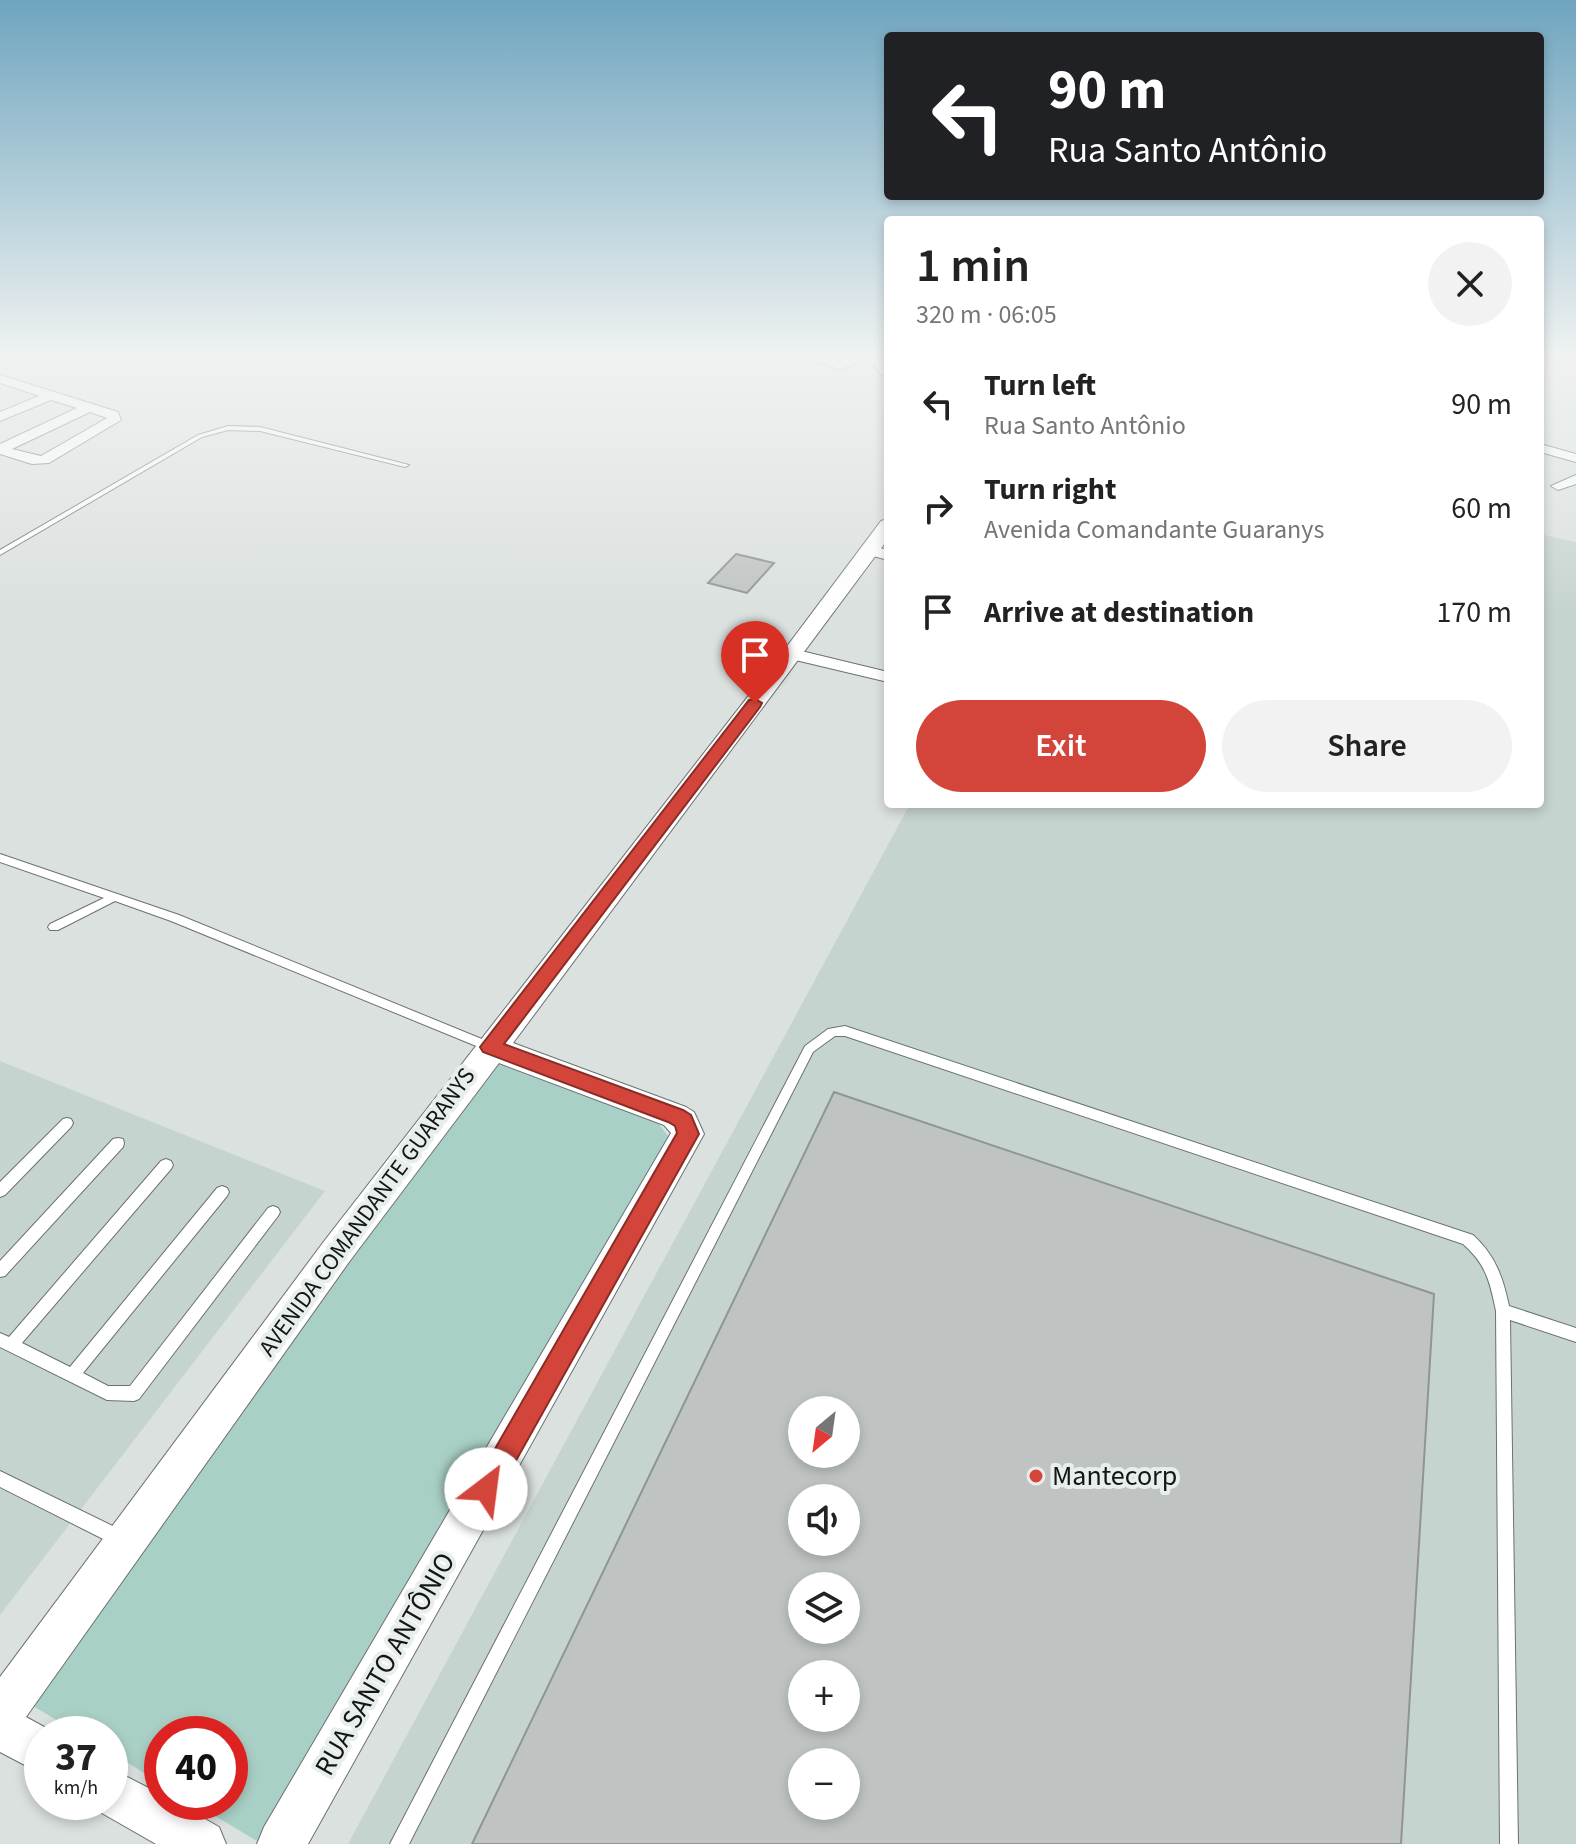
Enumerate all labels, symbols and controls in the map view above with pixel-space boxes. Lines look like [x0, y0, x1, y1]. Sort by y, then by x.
text: 90 m [1048, 51, 1166, 130]
icon: left [916, 64, 1020, 168]
text: Rua Santo Antônio [1048, 125, 1327, 176]
text: 1 min [916, 232, 1030, 300]
button: close [1428, 242, 1512, 326]
text: 320 m · 06:05 [916, 296, 1057, 333]
text: Turn left [984, 364, 1096, 407]
icon: left [916, 382, 960, 426]
text: 90 m [1451, 383, 1512, 426]
text: Rua Santo Antônio [984, 407, 1186, 444]
text: Turn right [984, 468, 1116, 511]
icon: right [916, 486, 960, 530]
text: 60 m [1451, 487, 1512, 530]
text: Avenida Comandante Guaranys [984, 511, 1324, 548]
icon: arrive [916, 590, 960, 634]
text: Arrive at destination [984, 591, 1254, 634]
text: 170 m [1436, 591, 1512, 634]
pin [721, 621, 789, 703]
icon: arrive [733, 633, 777, 677]
button: Exit [916, 700, 1206, 792]
button: Share [1222, 700, 1512, 792]
street label: AVENIDA COMANDANTE GUARANYS [250, 1060, 484, 1364]
north arrow [788, 1396, 860, 1468]
map controls [788, 1396, 860, 1820]
position arrow [444, 1447, 528, 1531]
place label: Mantecorp [1052, 1456, 1177, 1496]
marker: Mantecorp [1027, 1467, 1045, 1485]
button: sound [788, 1484, 860, 1556]
street label: RUA SANTO ANTÔNIO [305, 1545, 465, 1783]
button: layers [788, 1572, 860, 1644]
button: + [788, 1660, 860, 1732]
speed limit sign: 40 [144, 1716, 248, 1820]
text: 37 [55, 1729, 97, 1786]
button: − [788, 1748, 860, 1820]
text: km/h [54, 1774, 98, 1802]

